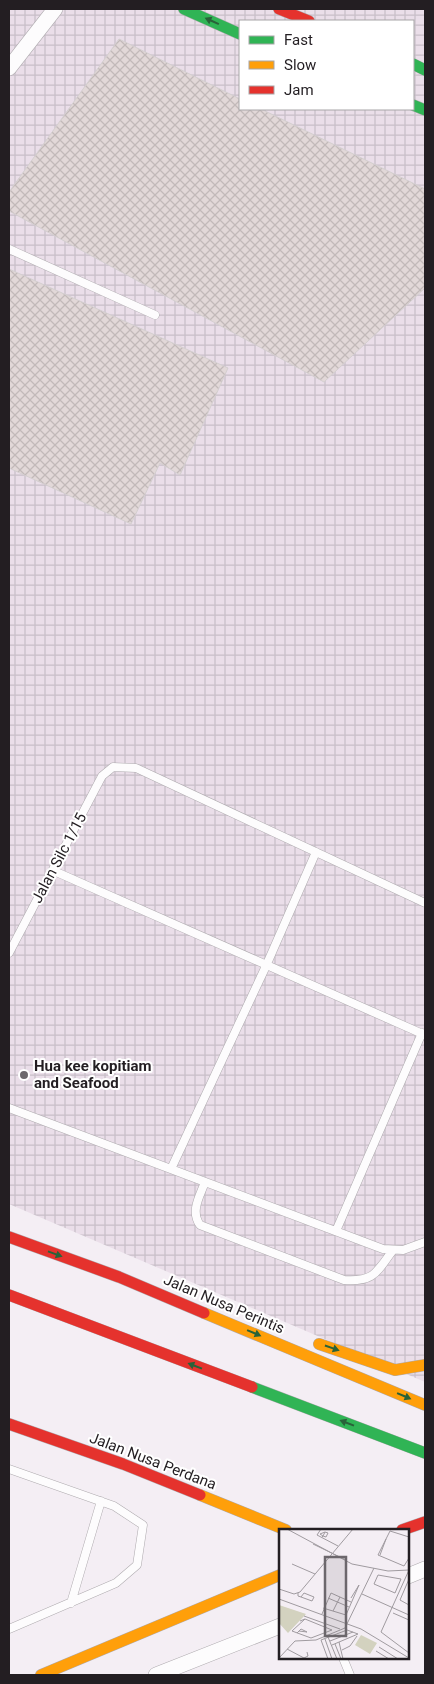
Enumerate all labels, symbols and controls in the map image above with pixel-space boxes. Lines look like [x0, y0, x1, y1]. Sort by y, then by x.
one-way arrow [205, 17, 219, 25]
legend [239, 20, 414, 110]
text: Fast [284, 31, 313, 49]
text: Slow [284, 56, 316, 74]
text: Jam [284, 81, 314, 99]
street label: Jalan Silc 1/15 [28, 810, 90, 906]
place label: Hua kee kopitiam and Seafood [34, 1057, 152, 1092]
marker: Hua kee kopitiam and Seafood [18, 1069, 30, 1081]
one-way arrow [47, 1251, 62, 1258]
street label: Jalan Nusa Perintis [161, 1270, 287, 1338]
one-way arrow [247, 1330, 261, 1338]
one-way arrow [324, 1345, 339, 1353]
one-way arrow [187, 1362, 202, 1370]
one-way arrow [397, 1393, 411, 1401]
one-way arrow [340, 1419, 354, 1427]
street label: Jalan Nusa Perdana [87, 1429, 219, 1493]
inset map [279, 1529, 409, 1659]

